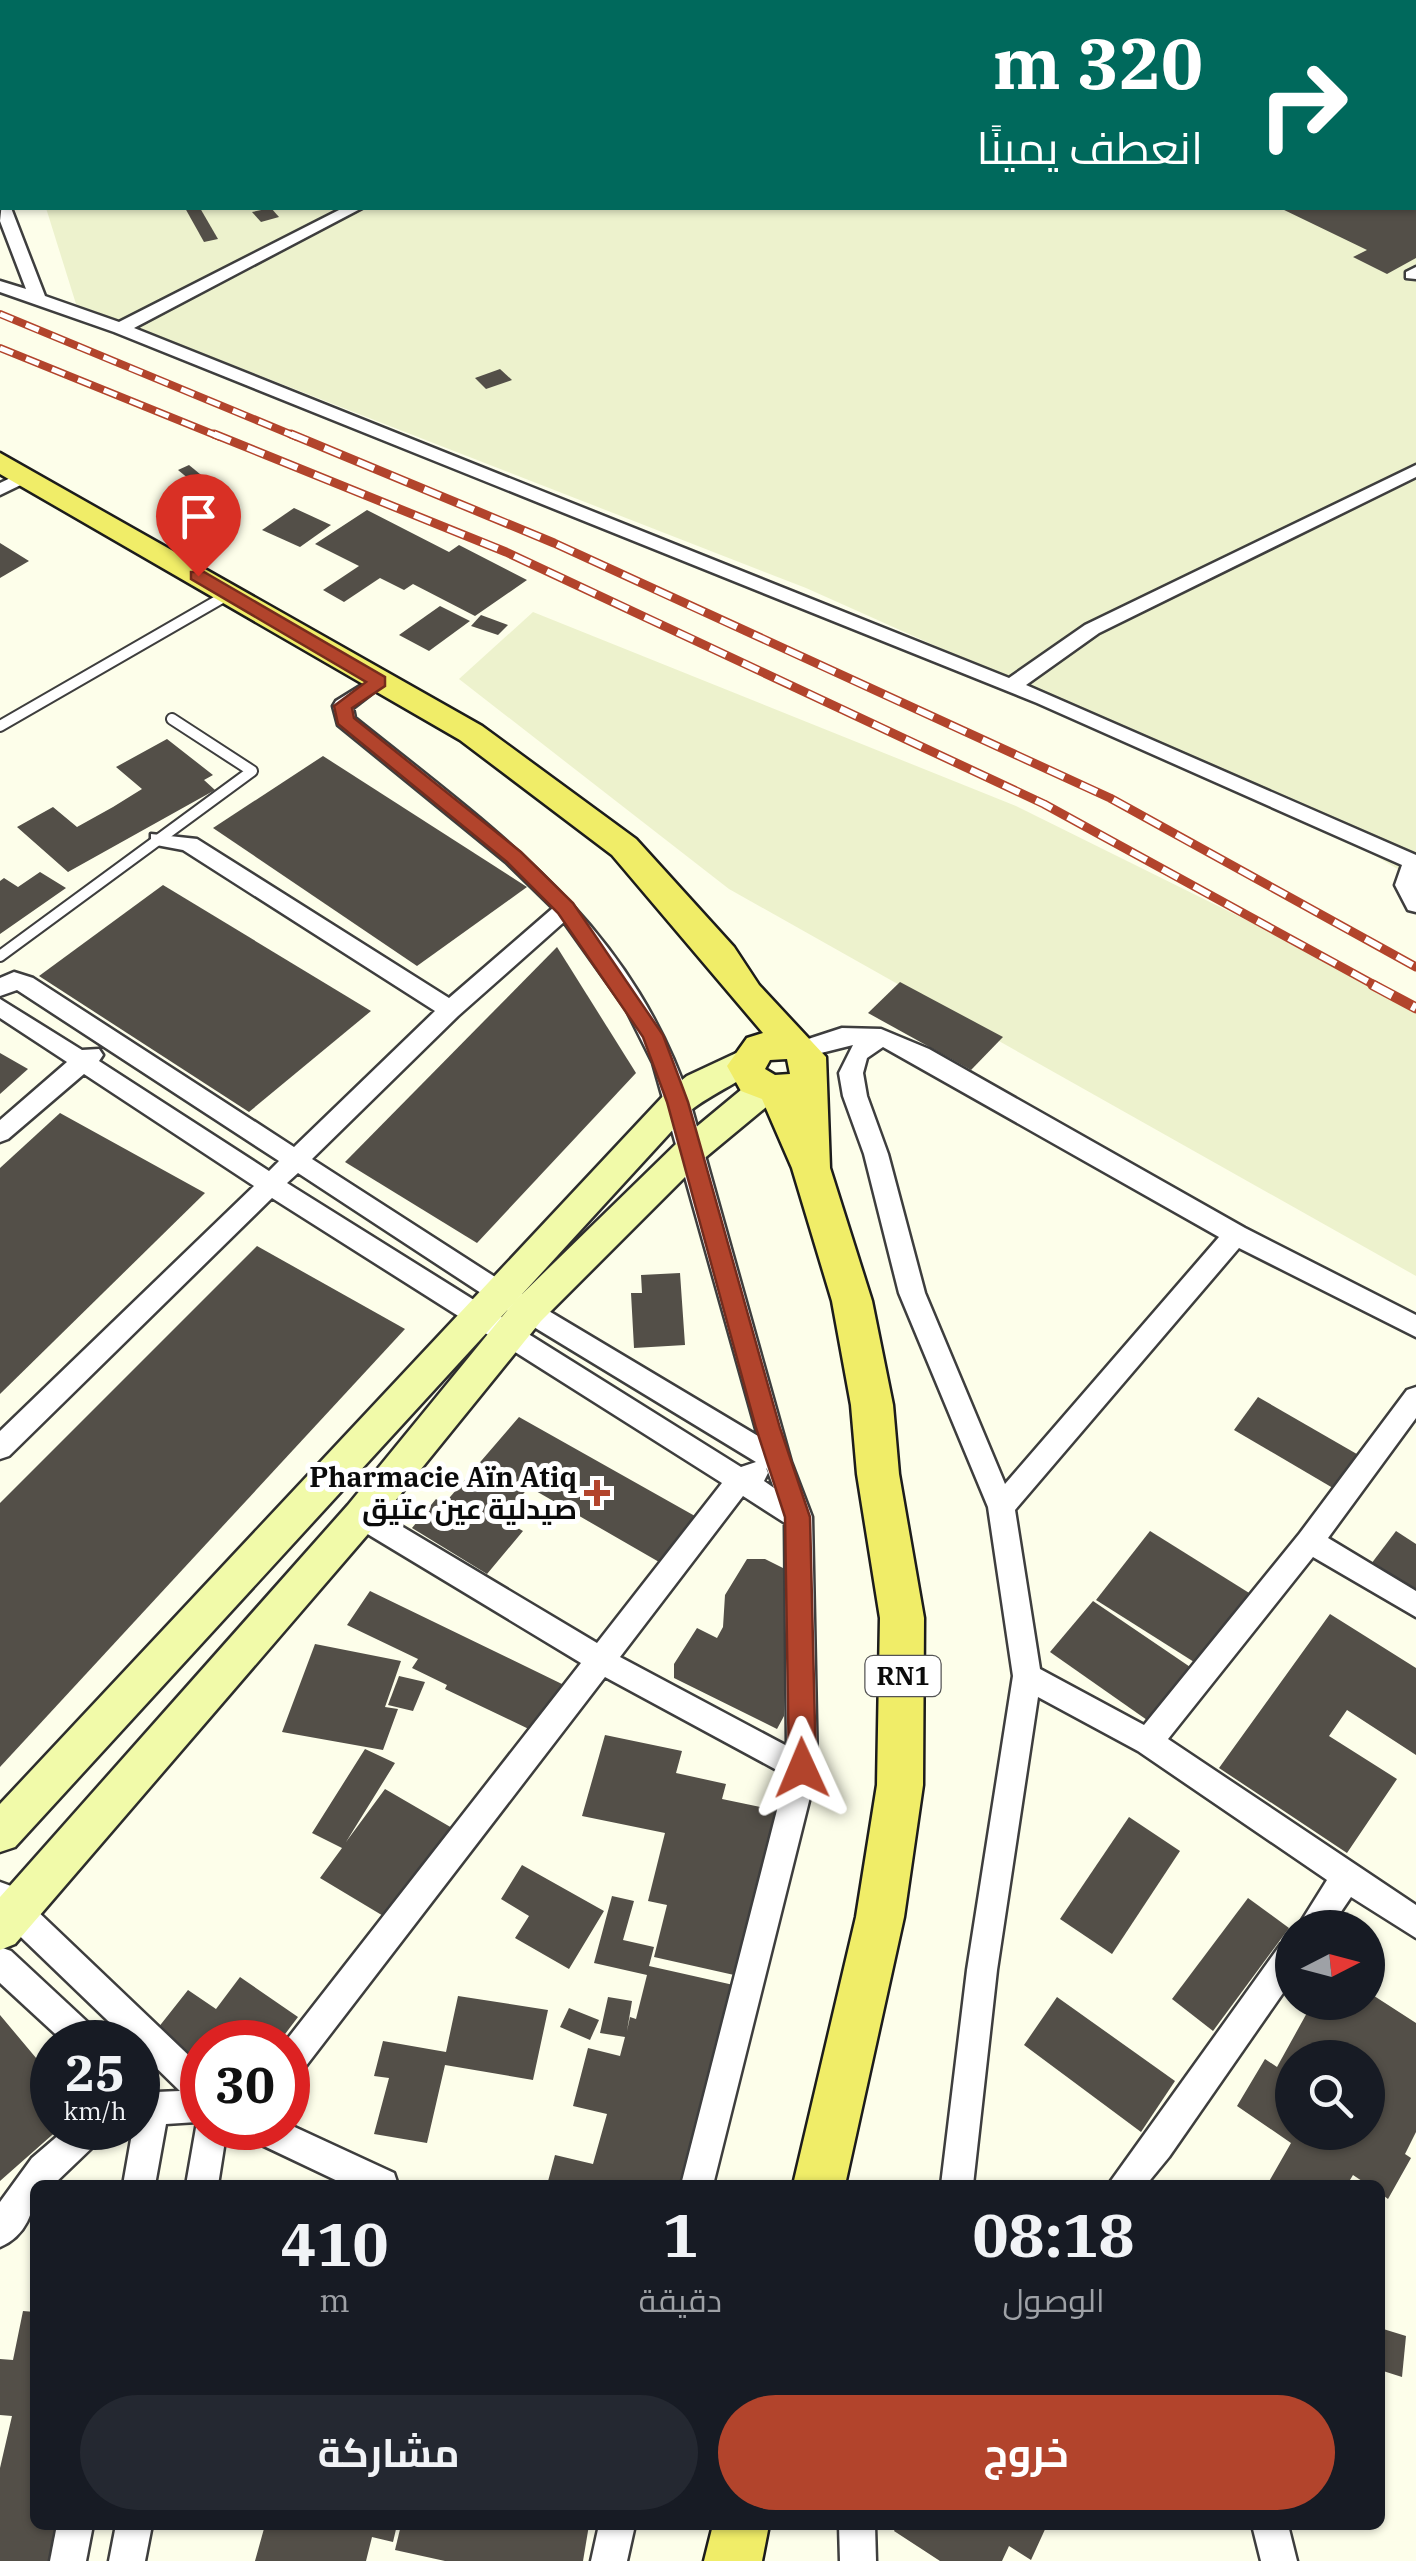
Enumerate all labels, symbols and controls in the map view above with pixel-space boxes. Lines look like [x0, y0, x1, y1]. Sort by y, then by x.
text: 320 m [993, 17, 1203, 108]
icon: right [1238, 40, 1368, 170]
text: انعطف يمينًا [977, 118, 1203, 176]
pin [156, 474, 241, 577]
icon: arrive [171, 489, 226, 544]
place label: Pharmacie Aïn Atiq صيدلية عين عتيق [309, 1458, 577, 1527]
marker: Pharmacie Aïn Atiq صيدلية عين عتيق [586, 1482, 608, 1504]
road number: RN1 [866, 1656, 940, 1696]
position arrow [750, 1716, 854, 1820]
north arrow [1275, 1910, 1385, 2020]
map controls [1275, 1910, 1385, 2150]
speed limit sign: 30 [180, 2020, 310, 2150]
text: 25 [65, 2040, 125, 2105]
button: search [1275, 2040, 1385, 2150]
text: km/h [63, 2094, 127, 2127]
text: 1 [662, 2195, 698, 2274]
text: 08:18 [972, 2195, 1135, 2274]
text: 410 [280, 2204, 388, 2283]
text: m [319, 2279, 350, 2321]
text: دقيقة [639, 2279, 722, 2321]
text: الوصول [1003, 2279, 1104, 2321]
button: مشاركة [80, 2395, 698, 2510]
button: خروج [718, 2395, 1335, 2510]

